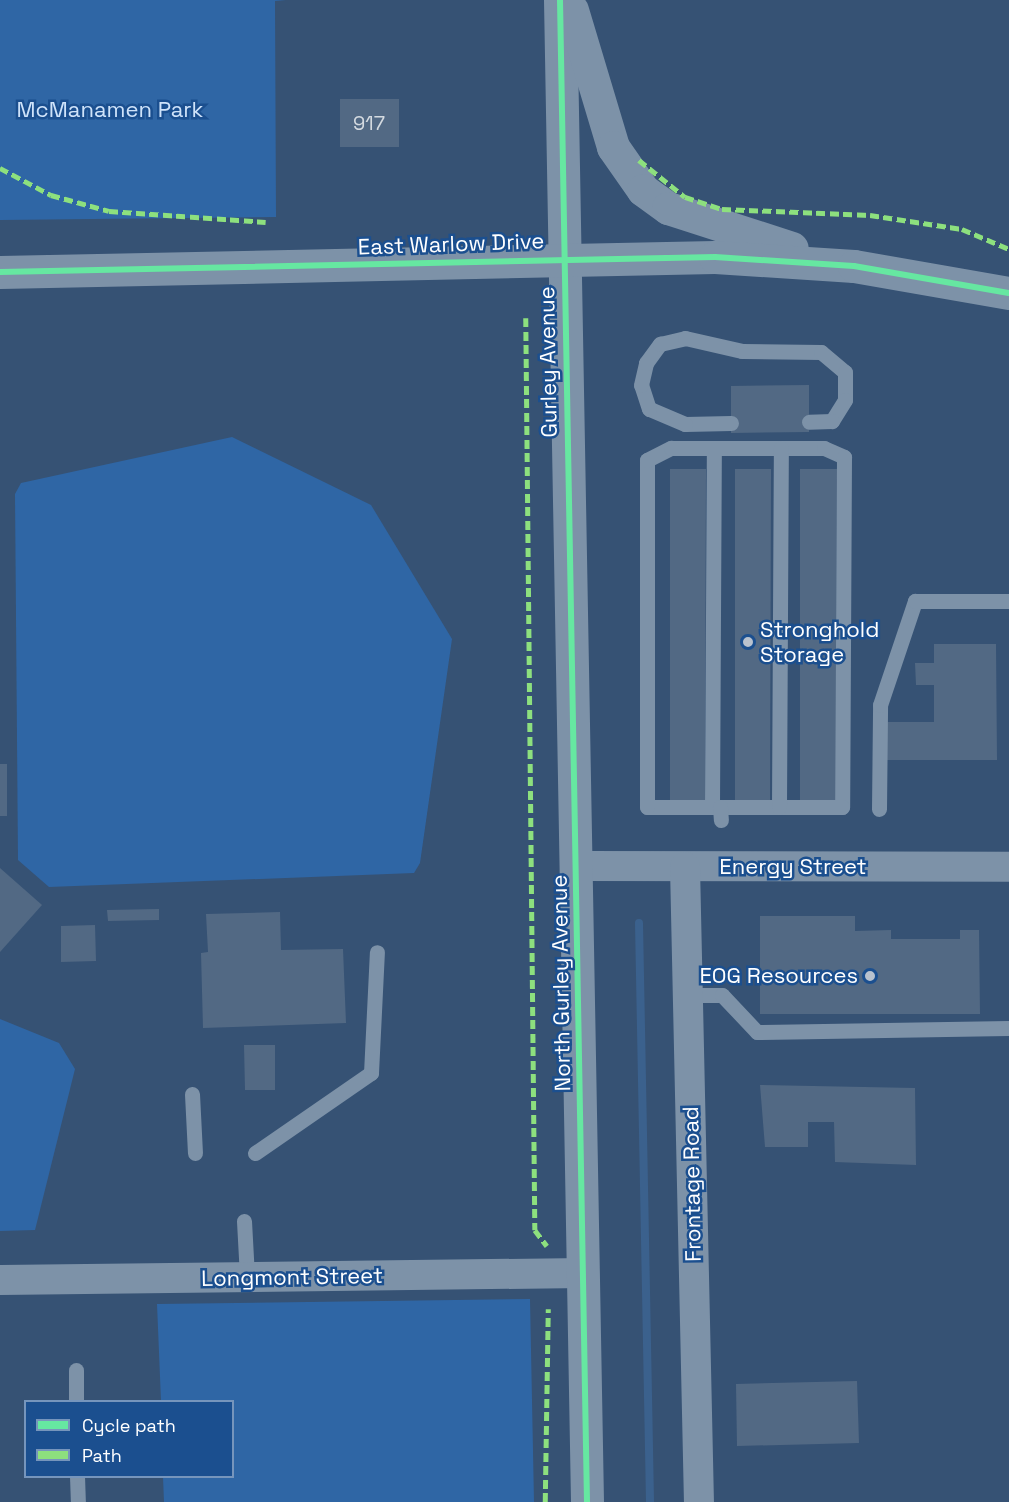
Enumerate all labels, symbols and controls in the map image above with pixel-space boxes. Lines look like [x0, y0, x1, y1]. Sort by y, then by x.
park label: McManamen Park [17, 97, 203, 123]
house number: 917 [353, 111, 385, 135]
street label: East Warlow Drive [357, 228, 545, 260]
street label: Gurley Avenue [533, 286, 563, 438]
place label: Stronghold Storage [760, 616, 879, 668]
marker: Stronghold Storage [741, 635, 755, 649]
street label: Energy Street [719, 854, 867, 880]
street label: North Gurley Avenue [546, 874, 576, 1092]
place label: EOG Resources [699, 963, 858, 989]
marker: EOG Resources [863, 969, 877, 983]
street label: Frontage Road [677, 1106, 707, 1262]
street label: Longmont Street [201, 1262, 383, 1292]
legend [24, 1400, 234, 1478]
text: Cycle path [82, 1414, 176, 1437]
text: Path [82, 1444, 122, 1467]

